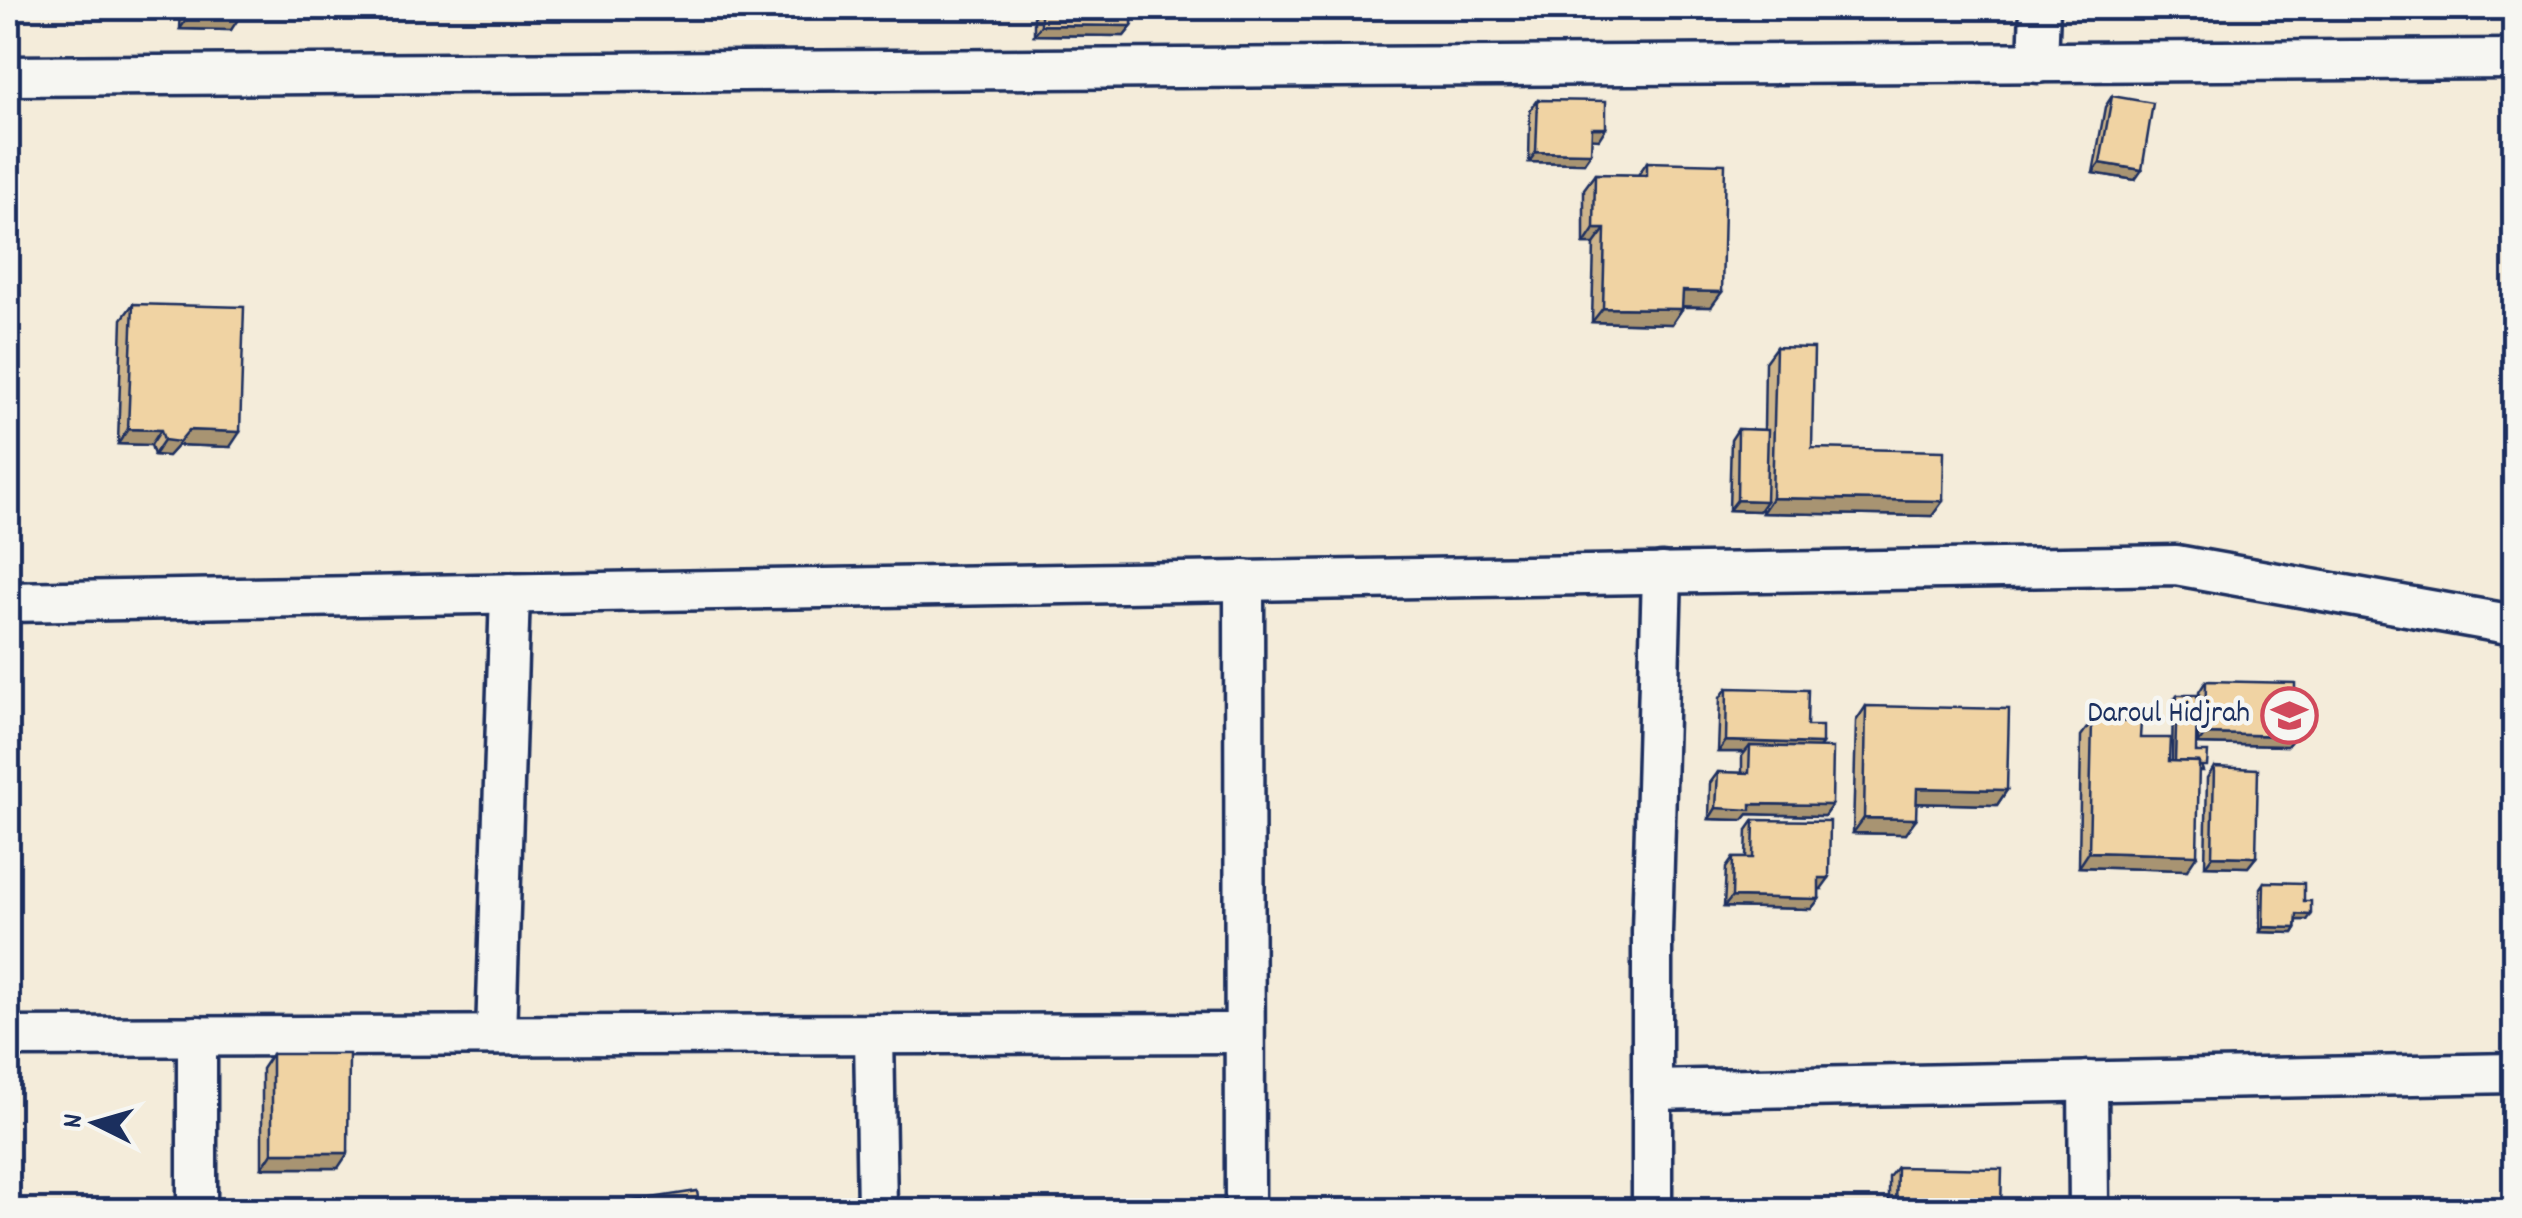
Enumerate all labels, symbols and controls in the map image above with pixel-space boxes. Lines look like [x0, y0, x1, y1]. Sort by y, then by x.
school or university icon: Daroul Hidjrah [2259, 685, 2319, 745]
place label: Daroul Hidjrah [2087, 694, 2250, 737]
north arrow [45, 1073, 145, 1173]
text: N [55, 1113, 96, 1130]

